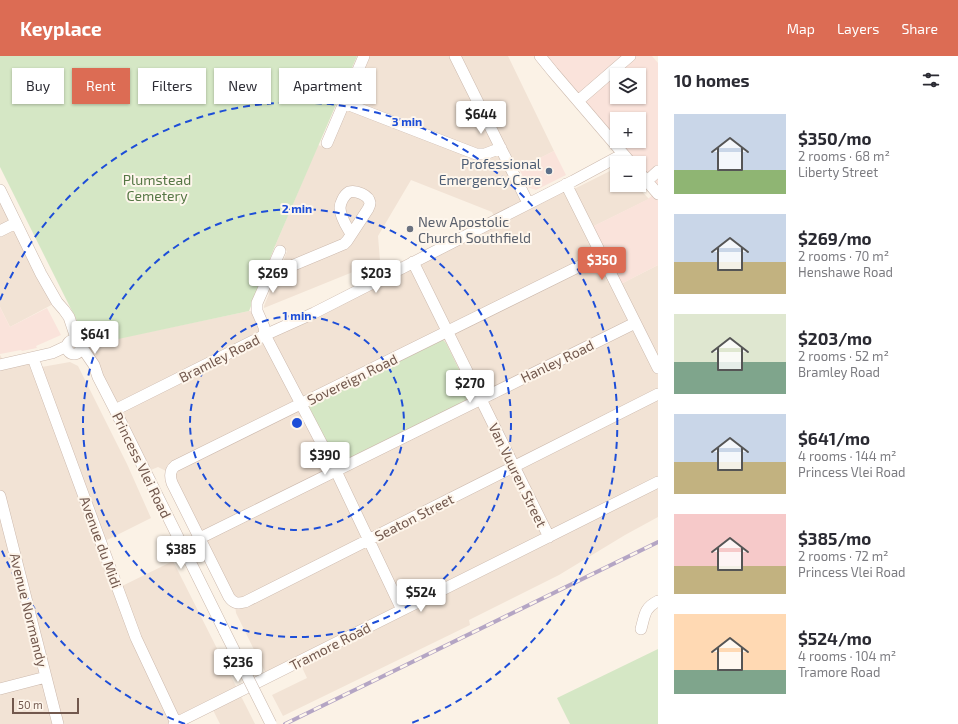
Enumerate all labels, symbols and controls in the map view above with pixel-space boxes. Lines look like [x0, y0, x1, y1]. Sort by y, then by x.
text: Keyplace [20, 17, 102, 40]
text: Map [787, 20, 815, 37]
text: Layers [837, 20, 879, 37]
text: Share [901, 20, 938, 37]
chip: Buy [12, 68, 64, 104]
chip: Rent [72, 68, 130, 104]
chip: Filters [138, 68, 206, 104]
chip: New [214, 68, 271, 104]
chip: Apartment [279, 68, 376, 104]
map controls [610, 68, 646, 192]
button: layers [610, 68, 646, 104]
icon: filters [920, 69, 942, 91]
text: 10 homes [674, 70, 750, 90]
pin: $644 [457, 101, 505, 135]
text: $644 [465, 106, 497, 122]
button: + [610, 112, 646, 148]
text: 3 min [392, 114, 422, 128]
text: $350/mo [798, 128, 871, 148]
icon: home [706, 130, 754, 178]
text: 2 rooms · 68 m² [798, 148, 890, 164]
place label: Professional Emergency Care [439, 155, 542, 188]
button: − [610, 156, 646, 192]
text: Liberty Street [798, 164, 878, 180]
marker: Professional Emergency Care [544, 166, 554, 176]
park label: Plumstead Cemetery [123, 171, 191, 204]
text: 2 min [282, 201, 312, 215]
place label: New Apostolic Church Southfield [418, 213, 531, 246]
marker: New Apostolic Church Southfield [405, 224, 415, 234]
text: $269/mo [798, 228, 872, 248]
icon: home [706, 230, 754, 278]
pin: $350 [578, 247, 626, 281]
text: 2 rooms · 70 m² [798, 248, 889, 264]
text: $350 [587, 252, 617, 268]
pin: $269 [249, 260, 297, 294]
pin: $203 [352, 260, 400, 294]
text: Henshawe Road [798, 264, 893, 280]
text: $269 [258, 265, 288, 281]
text: $203 [361, 265, 391, 281]
text: 1 min [283, 308, 311, 322]
pin: $641 [71, 321, 119, 355]
text: $641 [80, 326, 110, 342]
text: $203/mo [798, 328, 872, 348]
street label: Bramley Road [176, 330, 262, 386]
icon: home [706, 330, 754, 378]
street label: Hanley Road [518, 336, 596, 386]
text: 2 rooms · 52 m² [798, 348, 889, 364]
street label: Sovereign Road [304, 350, 400, 408]
text: Bramley Road [798, 364, 880, 380]
pin: $270 [446, 370, 494, 404]
text: $270 [455, 375, 485, 391]
street label: Princess Vlei Road [109, 409, 175, 521]
centre of rings [290, 416, 304, 430]
street label: Van Vuuren Street [485, 420, 551, 530]
text: $641/mo [798, 428, 870, 448]
icon: home [706, 430, 754, 478]
pin: $390 [301, 442, 349, 476]
text: $390 [310, 447, 340, 463]
text: 4 rooms · 144 m² [798, 448, 896, 464]
text: Princess Vlei Road [798, 464, 906, 480]
street label: Seaton Street [372, 490, 456, 544]
street label: Avenue du Midi [77, 494, 125, 590]
text: $385/mo [798, 528, 871, 548]
icon: home [706, 530, 754, 578]
pin: $385 [157, 536, 205, 570]
text: $385 [166, 541, 196, 557]
text: 2 rooms · 72 m² [798, 548, 889, 564]
street label: Avenue Normandy [7, 551, 52, 669]
text: Princess Vlei Road [798, 564, 906, 580]
pin: $524 [397, 579, 445, 613]
text: $524 [406, 584, 436, 600]
street label: Tramore Road [287, 618, 373, 674]
text: $524/mo [798, 628, 872, 648]
icon: home [706, 630, 754, 678]
text: 4 rooms · 104 m² [798, 648, 896, 664]
pin: $236 [214, 649, 262, 683]
text: $236 [223, 654, 253, 670]
text: Tramore Road [798, 664, 880, 680]
scale bar [12, 696, 79, 715]
text: 50 m [18, 698, 43, 711]

